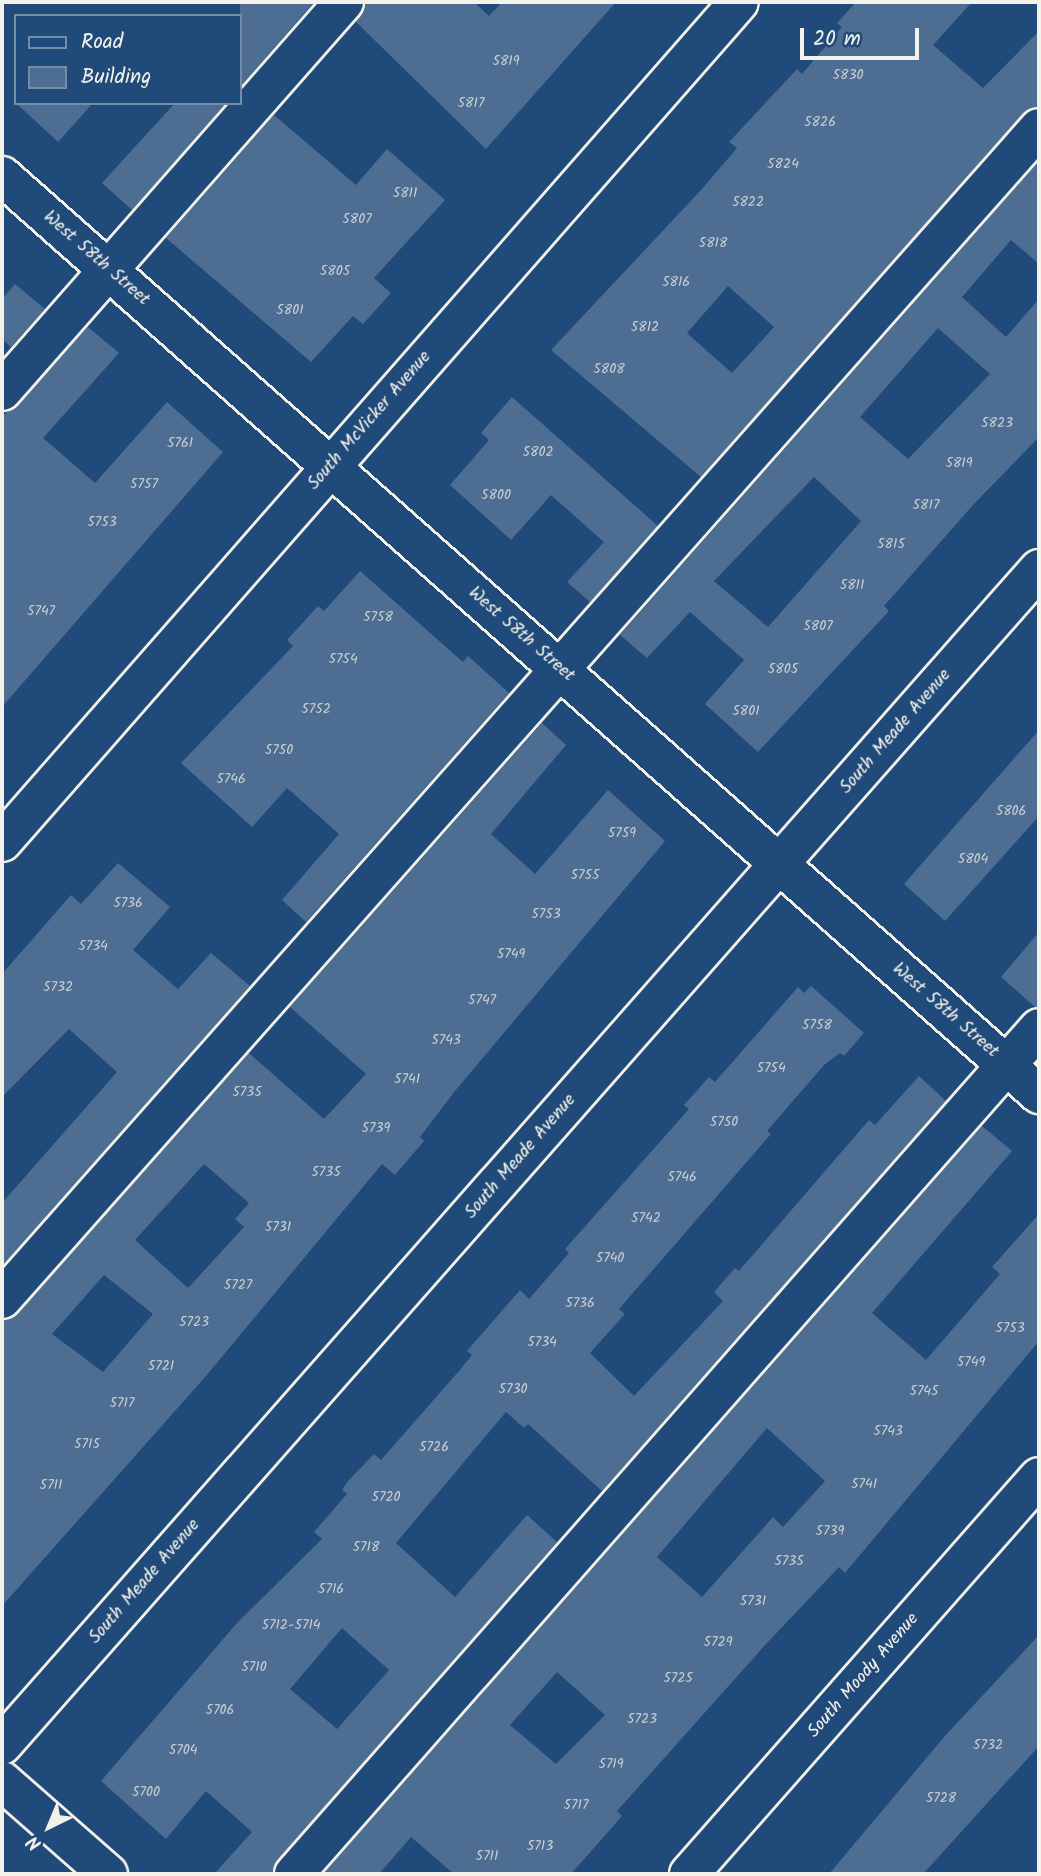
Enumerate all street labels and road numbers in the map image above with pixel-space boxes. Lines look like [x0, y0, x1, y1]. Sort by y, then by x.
street label: West 58th Street [38, 207, 154, 311]
street label: South McVicker Avenue [304, 347, 436, 495]
street label: West 58th Street [463, 583, 579, 687]
street label: South Meade Avenue [836, 665, 956, 799]
street label: West 58th Street [887, 959, 1003, 1063]
street label: South Meade Avenue [461, 1090, 581, 1224]
street label: South Meade Avenue [85, 1515, 205, 1649]
street label: South Moody Avenue [804, 1609, 924, 1743]

